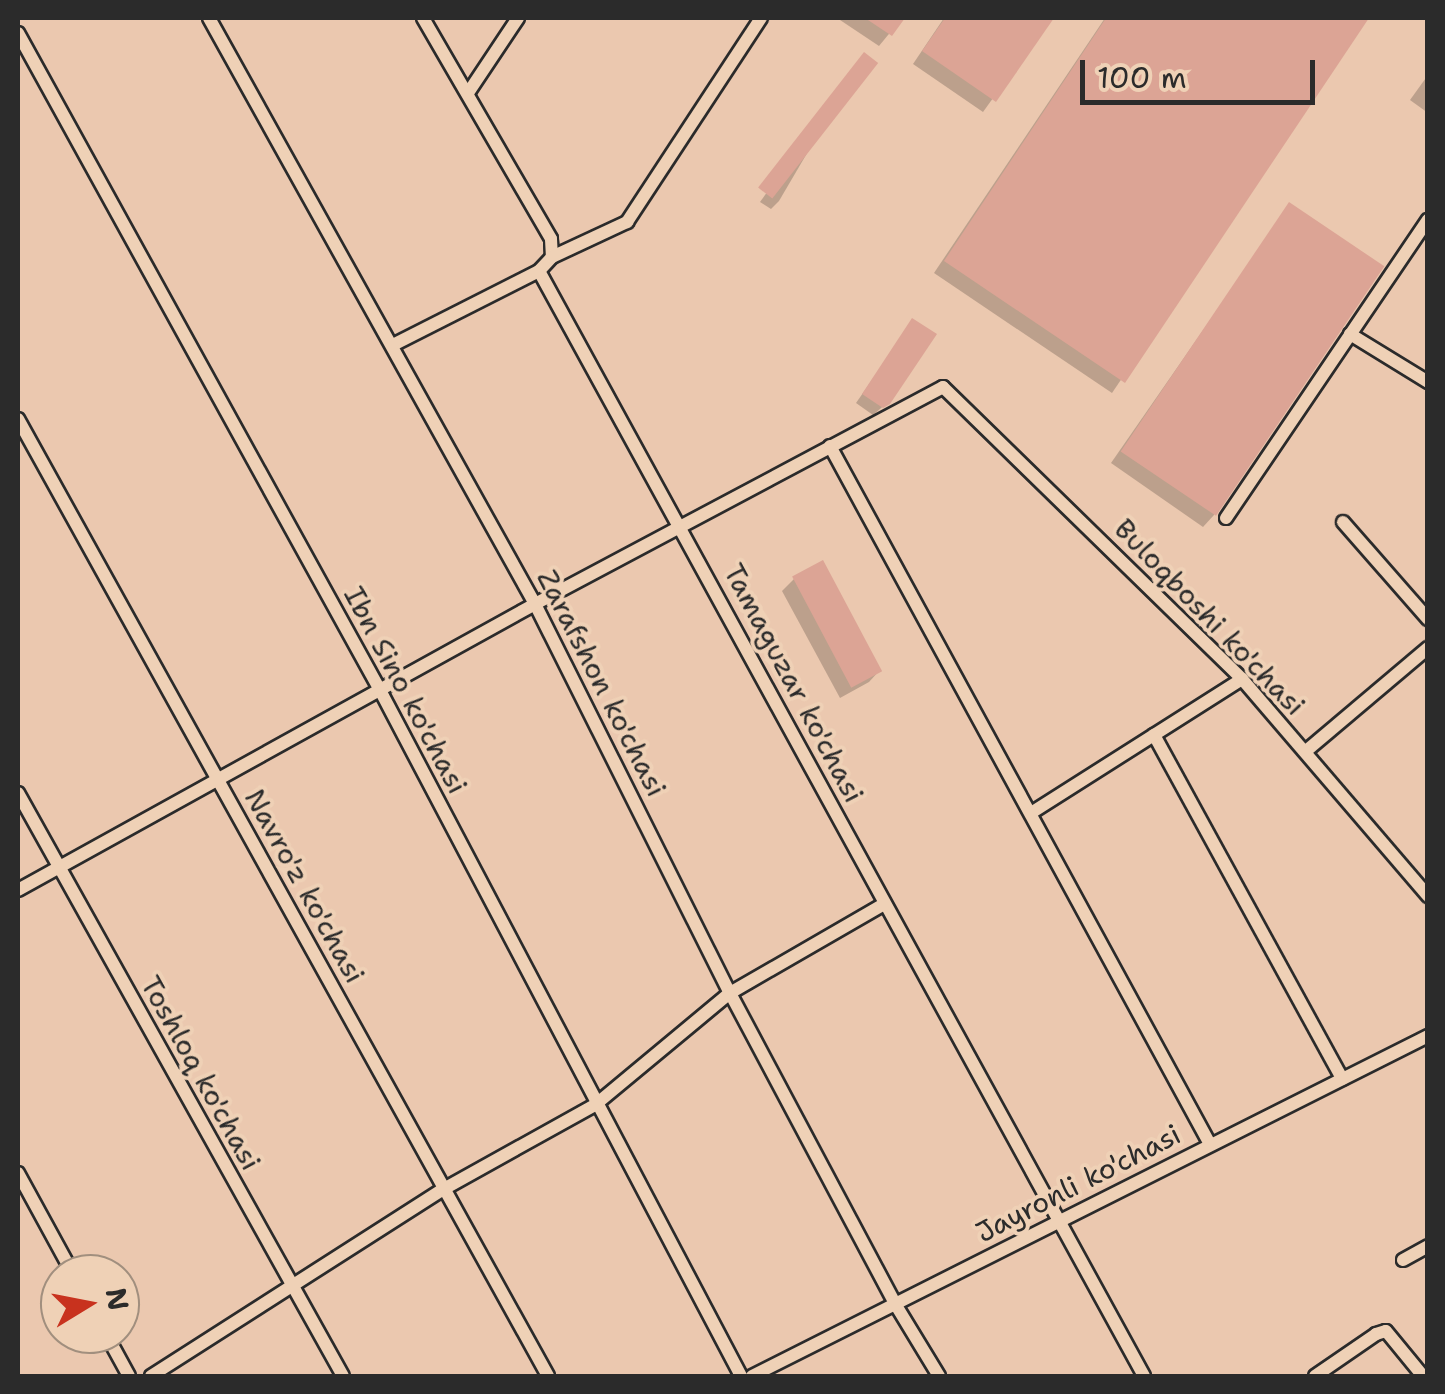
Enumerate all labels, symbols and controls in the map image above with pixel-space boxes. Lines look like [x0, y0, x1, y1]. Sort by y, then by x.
scale bar [1085, 40, 1320, 102]
text: 100 m [1097, 57, 1187, 98]
street label: Buloqboshi ko'chasi [1108, 512, 1312, 722]
street label: Tamaguzar ko'chasi [717, 558, 871, 808]
street label: Zarafshon ko'chasi [530, 564, 674, 802]
street label: Ibn Sino ko'chasi [337, 581, 475, 799]
street label: Navro'z ko'chasi [238, 783, 372, 989]
street label: Toshloq ko'chasi [134, 970, 268, 1176]
street label: Jayronli ko'chasi [970, 1117, 1186, 1249]
north arrow [40, 1254, 140, 1354]
text: N [97, 1285, 138, 1313]

